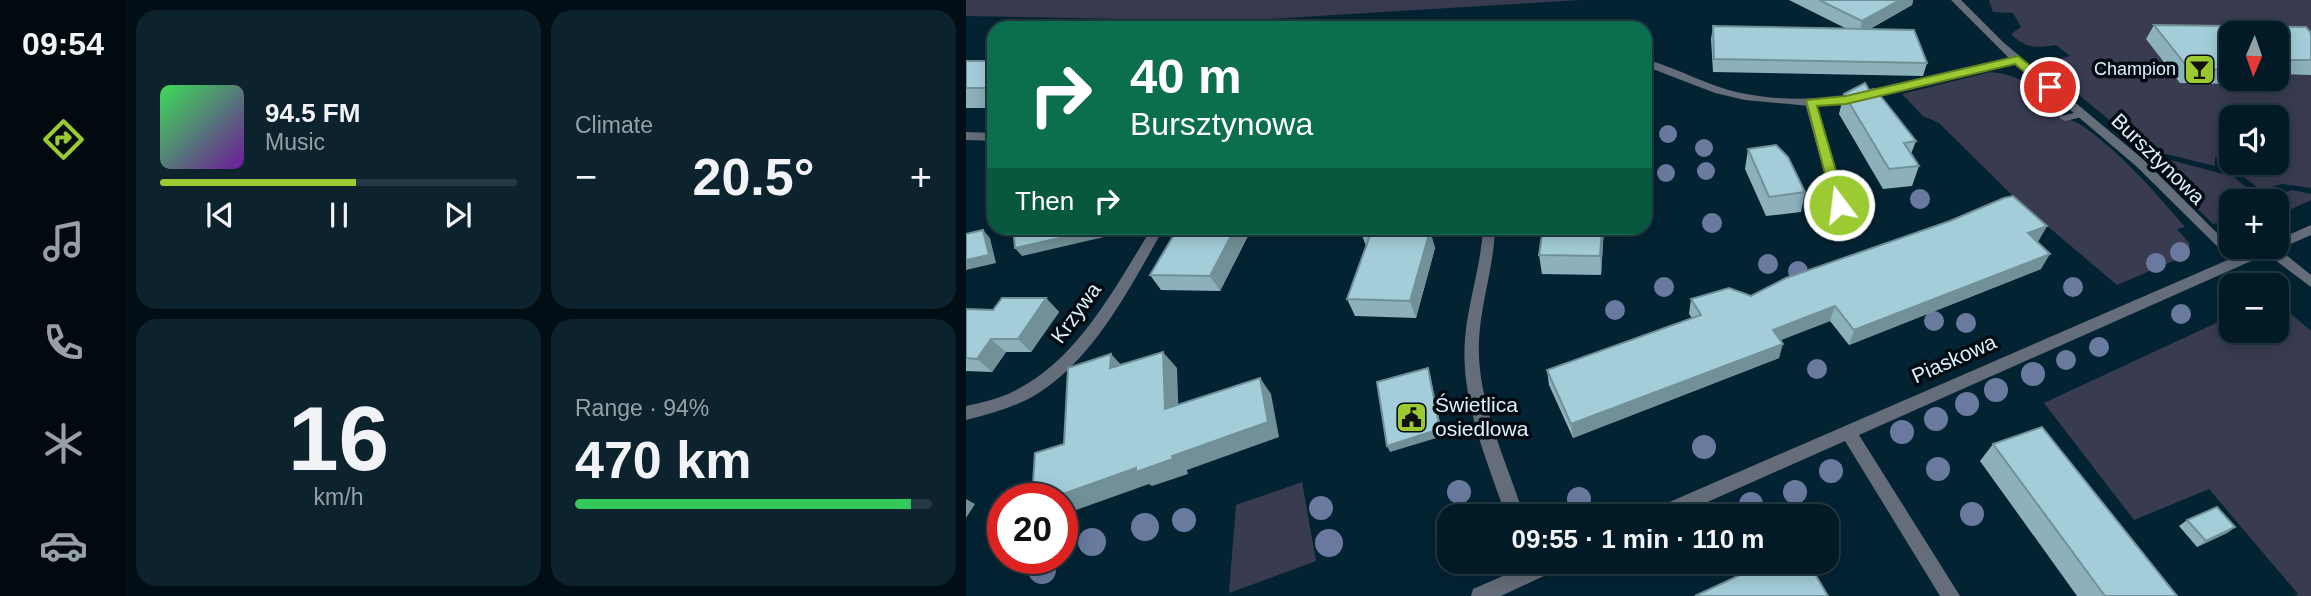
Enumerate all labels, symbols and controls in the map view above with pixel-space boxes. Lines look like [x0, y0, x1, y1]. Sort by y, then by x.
north arrow [2219, 21, 2289, 91]
map controls [2219, 21, 2289, 343]
text: 09:54 [22, 26, 104, 62]
icon: right [1015, 49, 1106, 140]
text: 40 m [1130, 49, 1242, 103]
bar icon: Champion [2182, 52, 2216, 86]
pin [2020, 57, 2080, 117]
place label: Champion [2094, 59, 2176, 79]
icon: arrive [2031, 68, 2069, 106]
text: 94.5 FM [265, 98, 360, 128]
button: sound [2219, 105, 2289, 175]
text: Bursztynowa [1130, 106, 1313, 142]
street label: Bursztynowa [2107, 109, 2210, 209]
text: Climate [575, 112, 653, 138]
icon: directions [39, 115, 88, 164]
text: Music [265, 129, 325, 155]
text: 20.5° [692, 148, 815, 206]
text: − [575, 156, 597, 198]
text: + [910, 156, 932, 198]
position arrow [1802, 168, 1876, 242]
icon: right [1088, 182, 1126, 220]
text: Then [1015, 186, 1074, 216]
button: + [2219, 189, 2289, 259]
icon: previous [201, 196, 239, 234]
icon: pause [320, 196, 358, 234]
icon: next [439, 196, 477, 234]
icon: music [39, 217, 88, 266]
button: − [2219, 273, 2289, 343]
street label: Krzywa [1046, 278, 1105, 347]
icon: phone [39, 318, 88, 367]
street label: Piaskowa [1908, 330, 2000, 387]
text: 16 [288, 388, 389, 489]
place label: Świetlica osiedlowa [1435, 393, 1529, 440]
text: Range · 94% [575, 395, 709, 421]
public building icon: Świetlica osiedlowa [1395, 400, 1429, 434]
icon: climate [39, 419, 88, 468]
text: 470 km [575, 431, 751, 489]
speed limit sign: 20 [987, 483, 1078, 574]
text: km/h [314, 484, 363, 510]
icon: car [39, 521, 88, 570]
text: 09:55 · 1 min · 110 m [1512, 524, 1764, 554]

